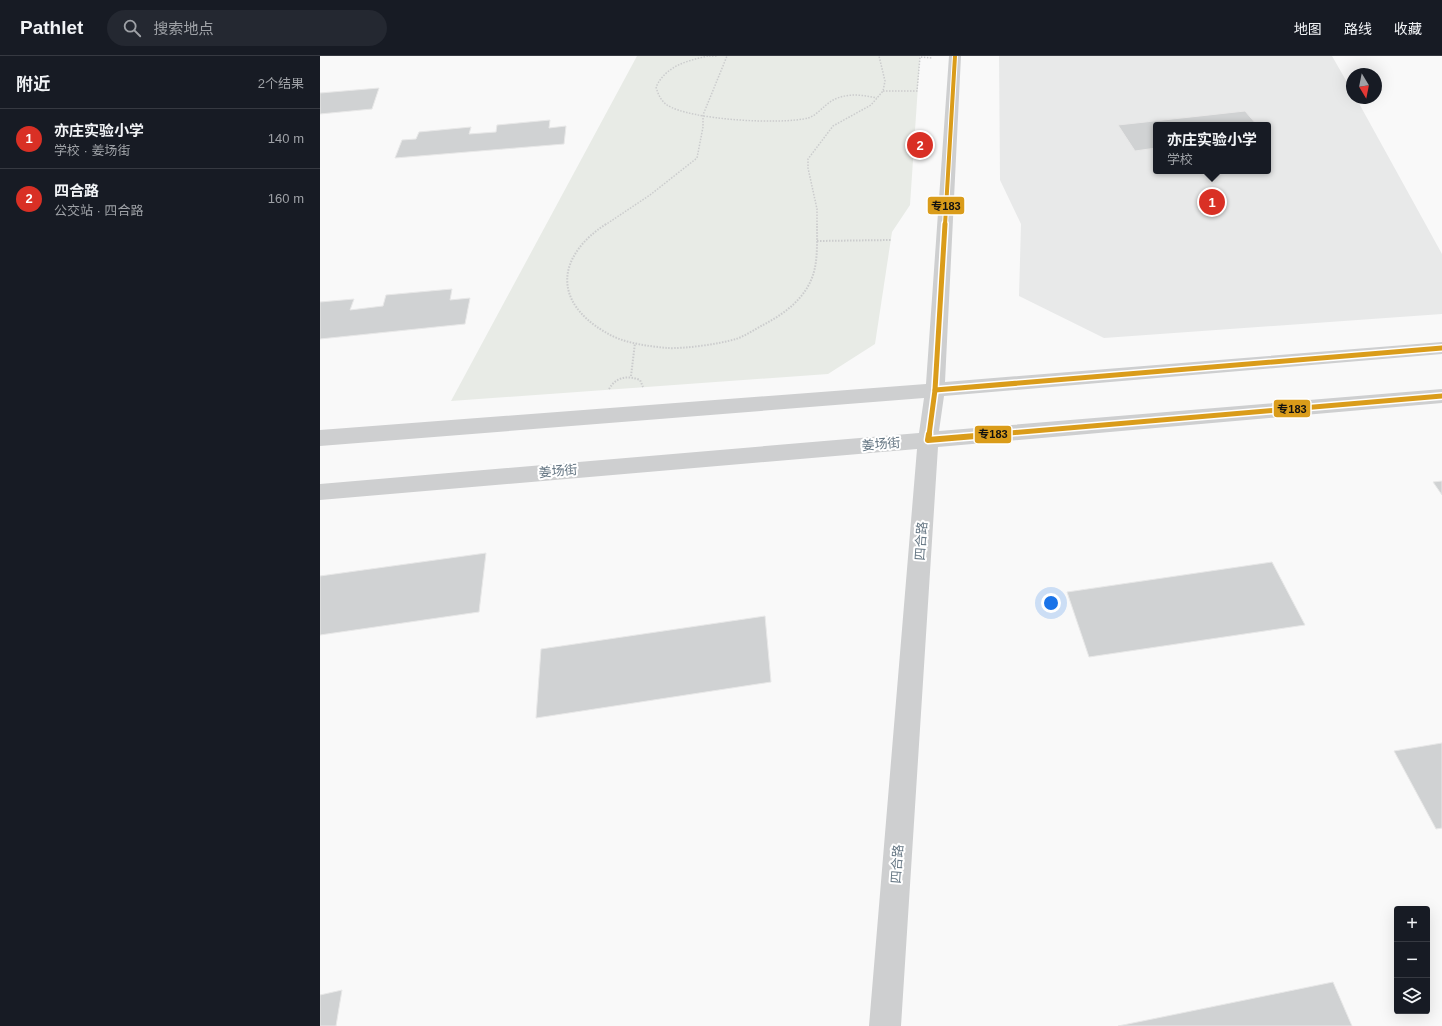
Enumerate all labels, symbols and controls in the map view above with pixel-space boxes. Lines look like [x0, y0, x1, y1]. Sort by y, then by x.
search box [107, 10, 387, 46]
text: Pathlet [20, 17, 83, 38]
icon: search [121, 17, 143, 39]
text: 搜索地点 [153, 20, 213, 37]
text: 地图 [1294, 21, 1322, 37]
text: 路线 [1344, 21, 1372, 37]
text: 收藏 [1394, 21, 1422, 37]
north arrow [1346, 68, 1382, 104]
text: 附近 [16, 75, 50, 94]
text: 2个结果 [258, 76, 304, 91]
text: 亦庄实验小学 [54, 122, 144, 139]
popup [1153, 122, 1271, 174]
pin: 2 [907, 130, 933, 160]
text: 1 [25, 131, 33, 146]
text: 140 m [268, 131, 304, 146]
text: 亦庄实验小学 [1167, 131, 1257, 148]
text: 学校 · 姜场街 [54, 143, 131, 158]
text: 学校 [1167, 152, 1193, 167]
text: 四合路 [54, 182, 99, 199]
pin: 1 [1199, 187, 1225, 217]
text: 2 [25, 191, 33, 206]
text: 160 m [268, 191, 304, 206]
line badge: 专183 [927, 196, 965, 215]
text: 专183 [931, 200, 961, 212]
text: 公交站 · 四合路 [54, 203, 144, 218]
line badge: 专183 [1273, 399, 1311, 418]
text: 专183 [1277, 403, 1307, 415]
line badge: 专183 [974, 425, 1012, 444]
text: 专183 [978, 428, 1008, 440]
street label: 姜场街 [861, 435, 901, 453]
street label: 姜场街 [538, 462, 578, 480]
street label: 四合路 [912, 521, 930, 561]
your location [1041, 593, 1061, 613]
street label: 四合路 [888, 844, 906, 884]
map controls [1394, 906, 1430, 1014]
button: + [1394, 906, 1430, 942]
button: − [1394, 942, 1430, 978]
button: layers [1394, 978, 1430, 1014]

